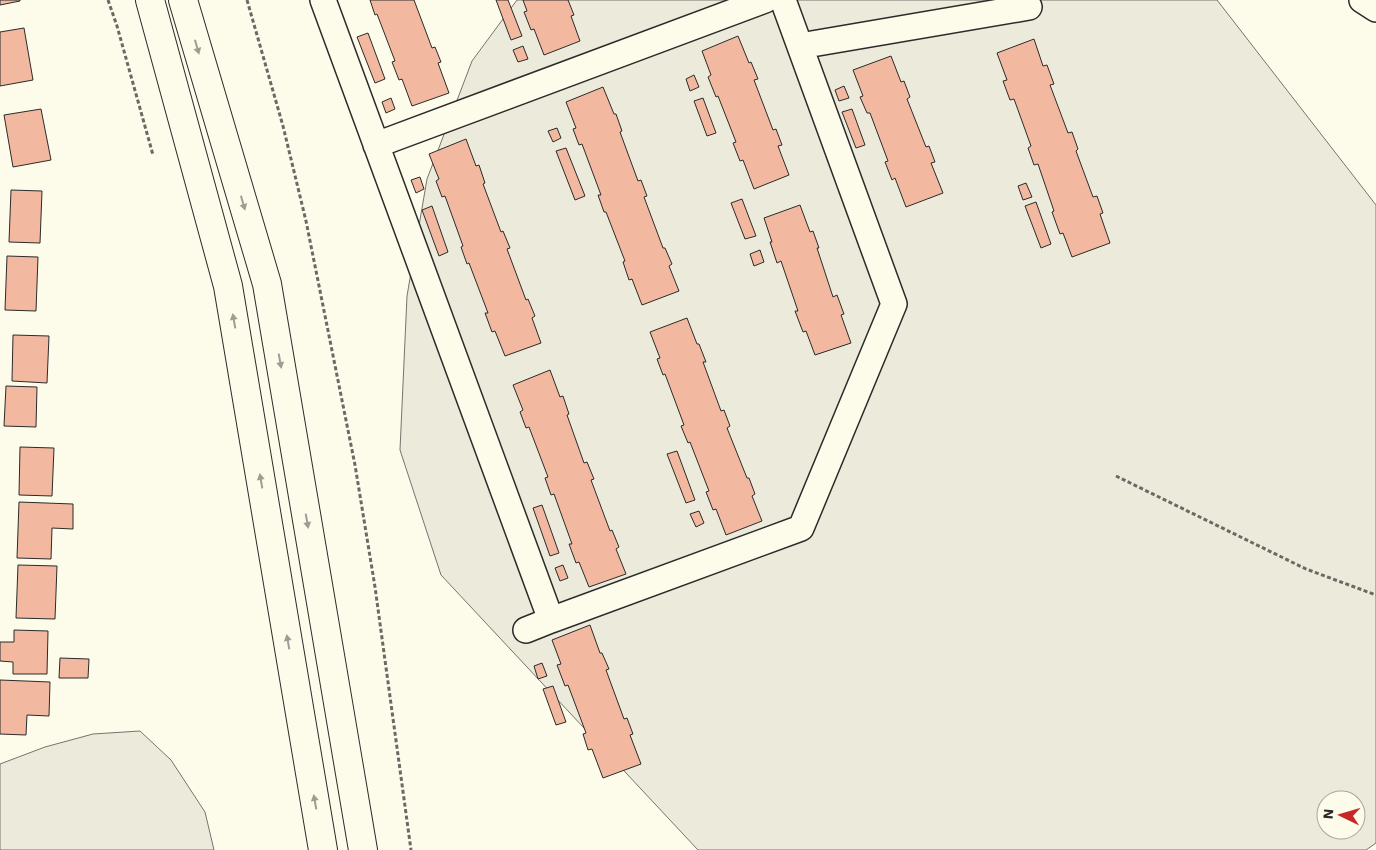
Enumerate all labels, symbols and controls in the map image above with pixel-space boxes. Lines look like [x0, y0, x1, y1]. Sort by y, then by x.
one-way arrow [194, 39, 202, 54]
one-way arrow [239, 195, 247, 210]
one-way arrow [229, 313, 237, 329]
one-way arrow [276, 353, 284, 369]
one-way arrow [256, 473, 264, 489]
one-way arrow [303, 513, 311, 529]
one-way arrow [284, 633, 292, 649]
north arrow [1316, 790, 1366, 840]
one-way arrow [311, 794, 319, 810]
text: N [1320, 808, 1336, 820]

